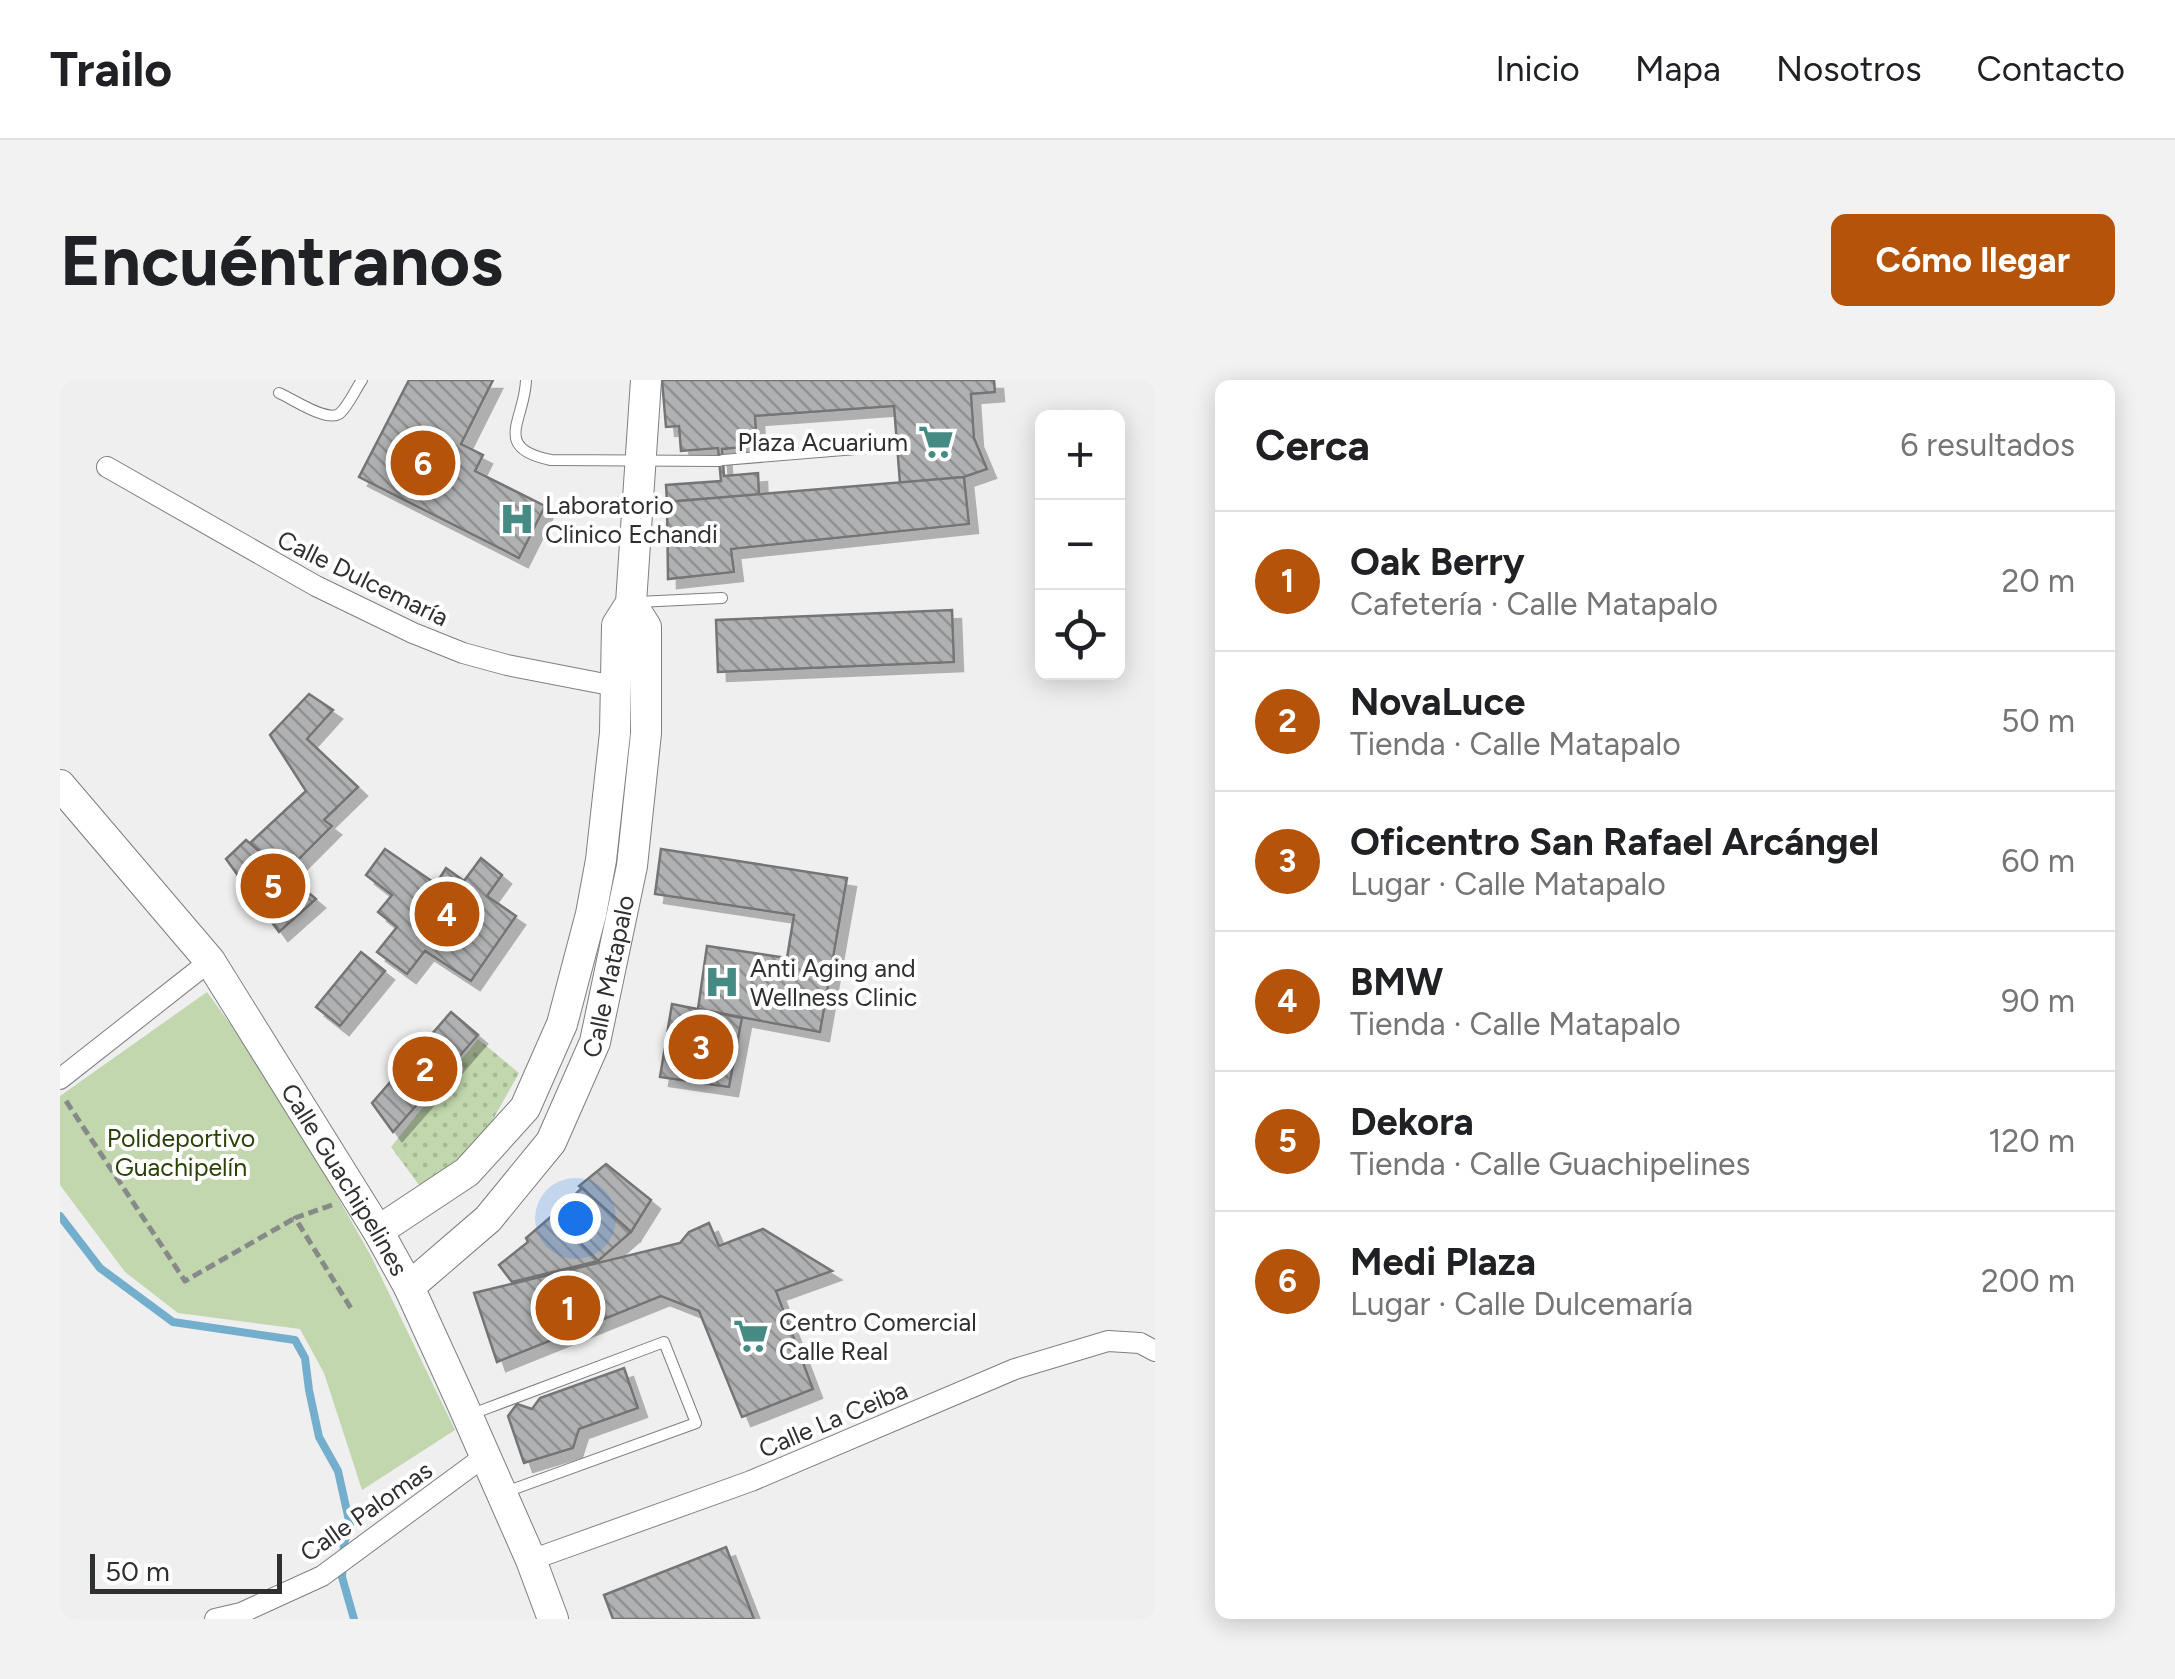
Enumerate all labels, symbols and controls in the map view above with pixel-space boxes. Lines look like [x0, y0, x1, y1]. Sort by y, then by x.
text: Trailo [50, 40, 172, 98]
text: Inicio [1495, 48, 1580, 90]
text: Mapa [1635, 48, 1721, 90]
text: Nosotros [1776, 48, 1922, 90]
text: Contacto [1977, 48, 2125, 90]
button: Cómo llegar [1831, 214, 2115, 306]
text: Encuéntranos [60, 218, 503, 303]
map controls [1035, 410, 1125, 680]
button: + [1035, 410, 1125, 500]
text: Cerca [1255, 420, 1370, 471]
supermarket icon: Plaza Acuarium [917, 423, 955, 461]
pin: 6 [390, 426, 456, 500]
text: 6 resultados [1900, 426, 2075, 464]
place label: Plaza Acuarium [738, 427, 908, 457]
place label: Laboratorio Clinico Echandi [545, 490, 718, 549]
hospital icon: Laboratorio Clinico Echandi [498, 500, 536, 538]
button: − [1035, 500, 1125, 590]
street label: Calle Dulcemaría [273, 524, 453, 632]
text: Oak Berry [1350, 539, 1525, 585]
text: 1 [1281, 562, 1294, 600]
text: 20 m [2001, 562, 2075, 600]
text: Cafetería · Calle Matapalo [1350, 585, 1718, 623]
button: locate [1035, 590, 1125, 680]
text: NovaLuce [1350, 679, 1525, 725]
text: 2 [1278, 702, 1297, 740]
text: 50 m [2001, 702, 2075, 740]
text: Tienda · Calle Matapalo [1350, 725, 1681, 763]
text: Oficentro San Rafael Arcángel [1350, 819, 1879, 865]
text: 3 [1279, 842, 1296, 880]
text: 60 m [2001, 842, 2075, 880]
pin: 5 [240, 848, 306, 924]
text: Lugar · Calle Matapalo [1350, 865, 1666, 903]
pin: 4 [414, 876, 480, 952]
street label: Calle Matapalo [575, 892, 640, 1062]
place label: Anti Aging and Wellness Clinic [750, 953, 917, 1012]
text: BMW [1350, 959, 1443, 1005]
hospital icon: Anti Aging and Wellness Clinic [703, 963, 741, 1001]
text: 4 [1277, 982, 1298, 1020]
text: 90 m [2001, 982, 2075, 1020]
text: Tienda · Calle Matapalo [1350, 1005, 1681, 1043]
pin: 3 [668, 1010, 734, 1084]
pin: 2 [392, 1032, 458, 1106]
street label: Calle Guachipelines [275, 1078, 415, 1281]
text: Dekora [1350, 1099, 1474, 1145]
text: 5 [1278, 1122, 1297, 1160]
text: 120 m [1988, 1122, 2075, 1160]
park label: Polideportivo Guachipelín [107, 1123, 255, 1182]
text: Tienda · Calle Guachipelines [1350, 1145, 1750, 1183]
your location [550, 1193, 601, 1244]
text: Medi Plaza [1350, 1239, 1536, 1285]
text: 6 [1278, 1262, 1297, 1300]
text: 200 m [1981, 1262, 2075, 1300]
pin: 1 [536, 1270, 600, 1346]
text: Lugar · Calle Dulcemaría [1350, 1285, 1693, 1323]
place label: Centro Comercial Calle Real [779, 1307, 977, 1366]
supermarket icon: Centro Comercial Calle Real [732, 1317, 770, 1355]
street label: Calle La Ceiba [754, 1374, 912, 1464]
street label: Calle Palomas [294, 1454, 438, 1568]
scale bar [90, 1549, 282, 1594]
text: 50 m [105, 1554, 170, 1588]

